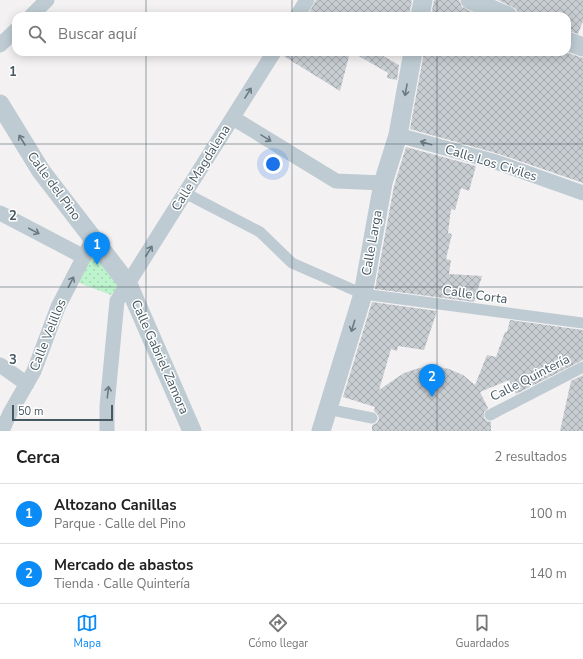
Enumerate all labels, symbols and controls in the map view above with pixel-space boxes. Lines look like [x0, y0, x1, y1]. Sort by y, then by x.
search box [12, 12, 571, 56]
icon: search [26, 23, 48, 45]
text: Buscar aquí [58, 24, 136, 44]
text: 1 [9, 63, 17, 81]
one-way arrow [402, 83, 410, 96]
one-way arrow [245, 87, 253, 99]
street label: Calle Magdalena [167, 122, 235, 214]
one-way arrow [17, 134, 25, 146]
one-way arrow [260, 135, 272, 143]
one-way arrow [420, 139, 433, 146]
street label: Calle Los Civiles [443, 140, 539, 186]
street label: Calle del Pino [23, 148, 85, 224]
your location [263, 154, 283, 174]
text: 2 [9, 207, 17, 225]
street label: Calle Larga [357, 209, 387, 277]
one-way arrow [28, 228, 40, 235]
pin: 1 [84, 232, 110, 265]
one-way arrow [145, 245, 153, 256]
one-way arrow [68, 276, 75, 288]
street label: Calle Corta [441, 282, 509, 308]
street label: Calle Velillos [25, 296, 71, 374]
street label: Calle Gabriel Zamora [127, 297, 193, 417]
one-way arrow [349, 319, 356, 332]
street label: Calle Quintería [487, 350, 573, 406]
text: 3 [9, 351, 17, 369]
pin: 2 [419, 364, 445, 397]
one-way arrow [104, 386, 112, 399]
scale bar [12, 403, 113, 422]
text: 50 m [18, 404, 43, 419]
text: Cerca [16, 446, 60, 469]
text: 2 resultados [495, 448, 567, 466]
text: Altozano Canillas [54, 495, 176, 515]
text: 1 [25, 505, 33, 523]
text: 100 m [529, 505, 567, 523]
text: Parque · Calle del Pino [54, 515, 186, 533]
text: Mercado de abastos [54, 555, 193, 575]
text: 2 [25, 565, 33, 583]
text: 140 m [529, 565, 567, 583]
text: Tienda · Calle Quintería [54, 575, 190, 593]
tab: Mapa [74, 612, 101, 651]
tab: Cómo llegar [248, 612, 308, 651]
tab: Guardados [455, 612, 509, 651]

